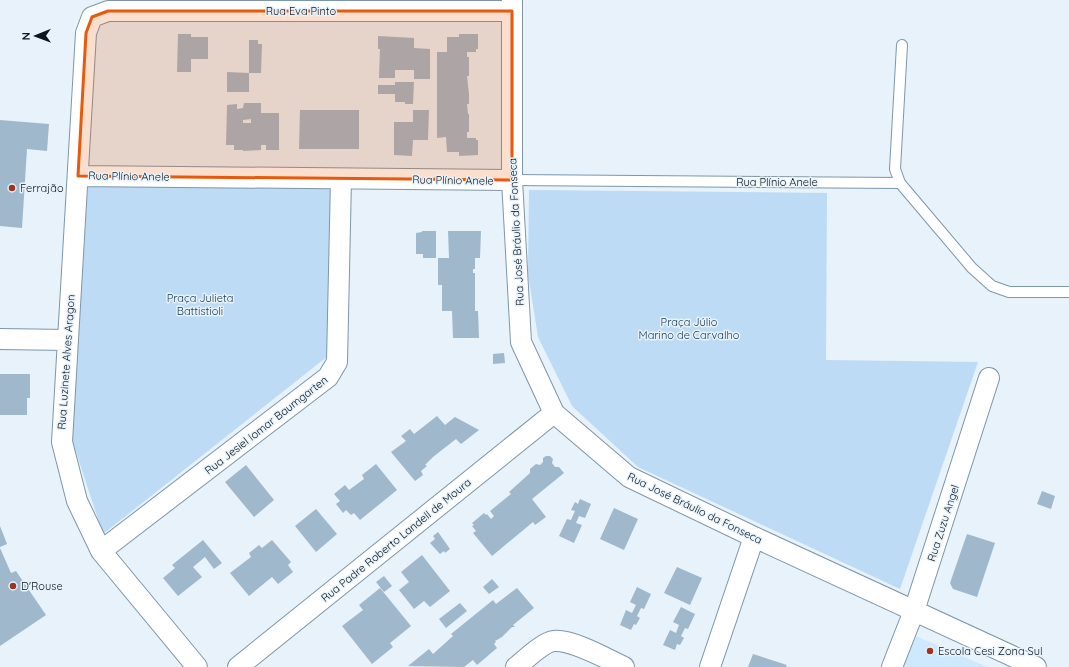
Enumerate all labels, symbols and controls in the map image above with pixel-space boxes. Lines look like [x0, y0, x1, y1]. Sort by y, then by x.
street label: Rua Eva Pinto [266, 4, 337, 18]
north arrow [16, 16, 56, 56]
text: N [19, 32, 33, 40]
street label: Rua José Bráulio da Fonseca [505, 158, 527, 306]
street label: Rua Plínio Anele [88, 168, 170, 184]
street label: Rua Plínio Anele [412, 172, 494, 188]
street label: Rua Plínio Anele [736, 175, 818, 189]
place label: Ferrajão [20, 181, 64, 195]
marker: Ferrajão [7, 183, 17, 193]
park label: Praça Julieta Battistioli [167, 291, 233, 318]
street label: Rua Luzinete Alves Aragon [54, 294, 78, 430]
park label: Praça Júlio Marino de Carvalho [639, 315, 740, 342]
street label: Rua Jesiel Iomar Baumgarten [202, 373, 330, 477]
street label: Rua José Bráulio da Fonseca [625, 469, 765, 547]
street label: Rua Padre Roberto Landell de Moura [318, 475, 474, 605]
street label: Rua Zuzu Angel [924, 483, 962, 563]
place label: D'Rouse [21, 579, 63, 593]
marker: D'Rouse [8, 581, 18, 591]
place label: Escola Cesi Zona Sul [938, 644, 1043, 658]
marker: Escola Cesi Zona Sul [925, 646, 935, 656]

